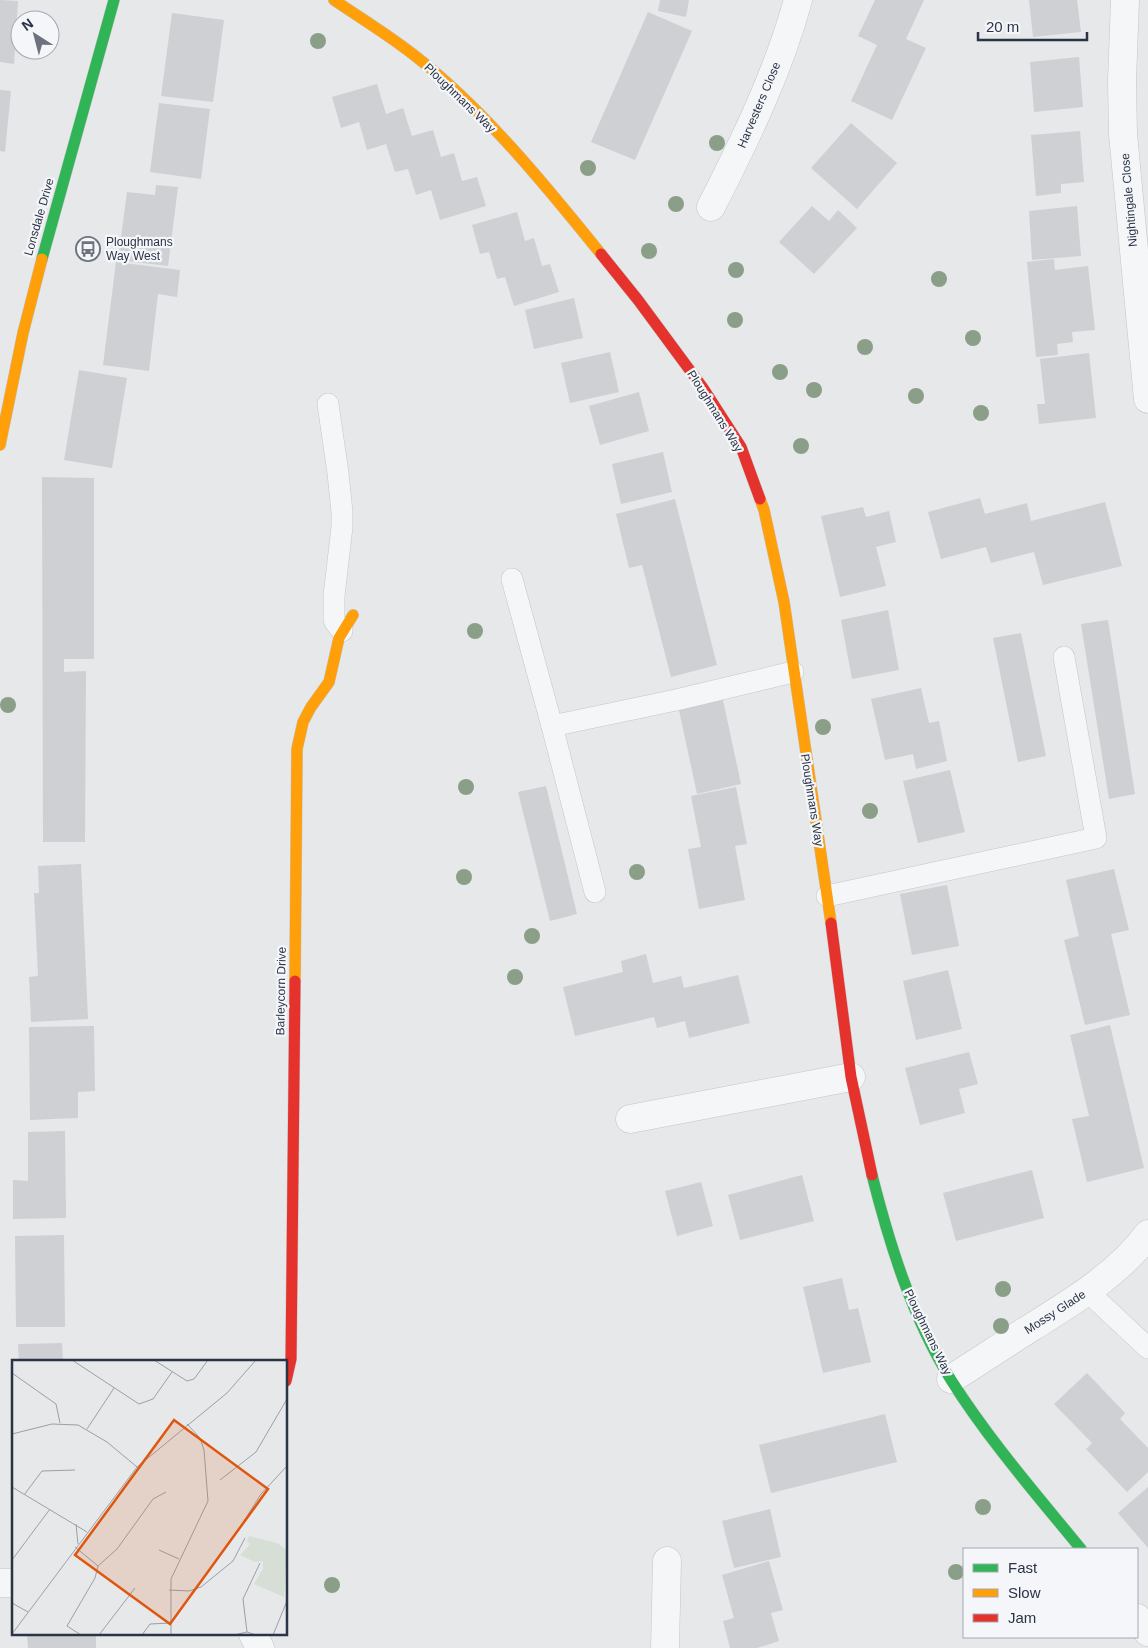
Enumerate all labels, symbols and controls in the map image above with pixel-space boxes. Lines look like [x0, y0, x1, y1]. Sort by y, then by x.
north arrow [10, 10, 60, 60]
scale bar [978, 10, 1087, 42]
text: N [19, 15, 36, 34]
text: 20 m [986, 18, 1019, 35]
street label: Ploughmans Way [421, 60, 499, 136]
street label: Harvesters Close [735, 60, 784, 150]
street label: Nightingale Close [1118, 152, 1140, 247]
street label: Lonsdale Drive [21, 176, 57, 257]
place label: Ploughmans Way West [106, 235, 173, 263]
bus stop icon: Ploughmans Way West [75, 236, 101, 262]
street label: Ploughmans Way [684, 368, 746, 454]
street label: Ploughmans Way [798, 753, 826, 847]
street label: Barleycorn Drive [273, 946, 289, 1035]
street label: Ploughmans Way [901, 1287, 955, 1377]
street label: Mossy Glade [1022, 1287, 1088, 1337]
inset map [12, 1360, 288, 1636]
legend [963, 1548, 1138, 1638]
text: Fast [1008, 1559, 1038, 1576]
text: Slow [1008, 1584, 1041, 1601]
text: Jam [1008, 1609, 1036, 1626]

